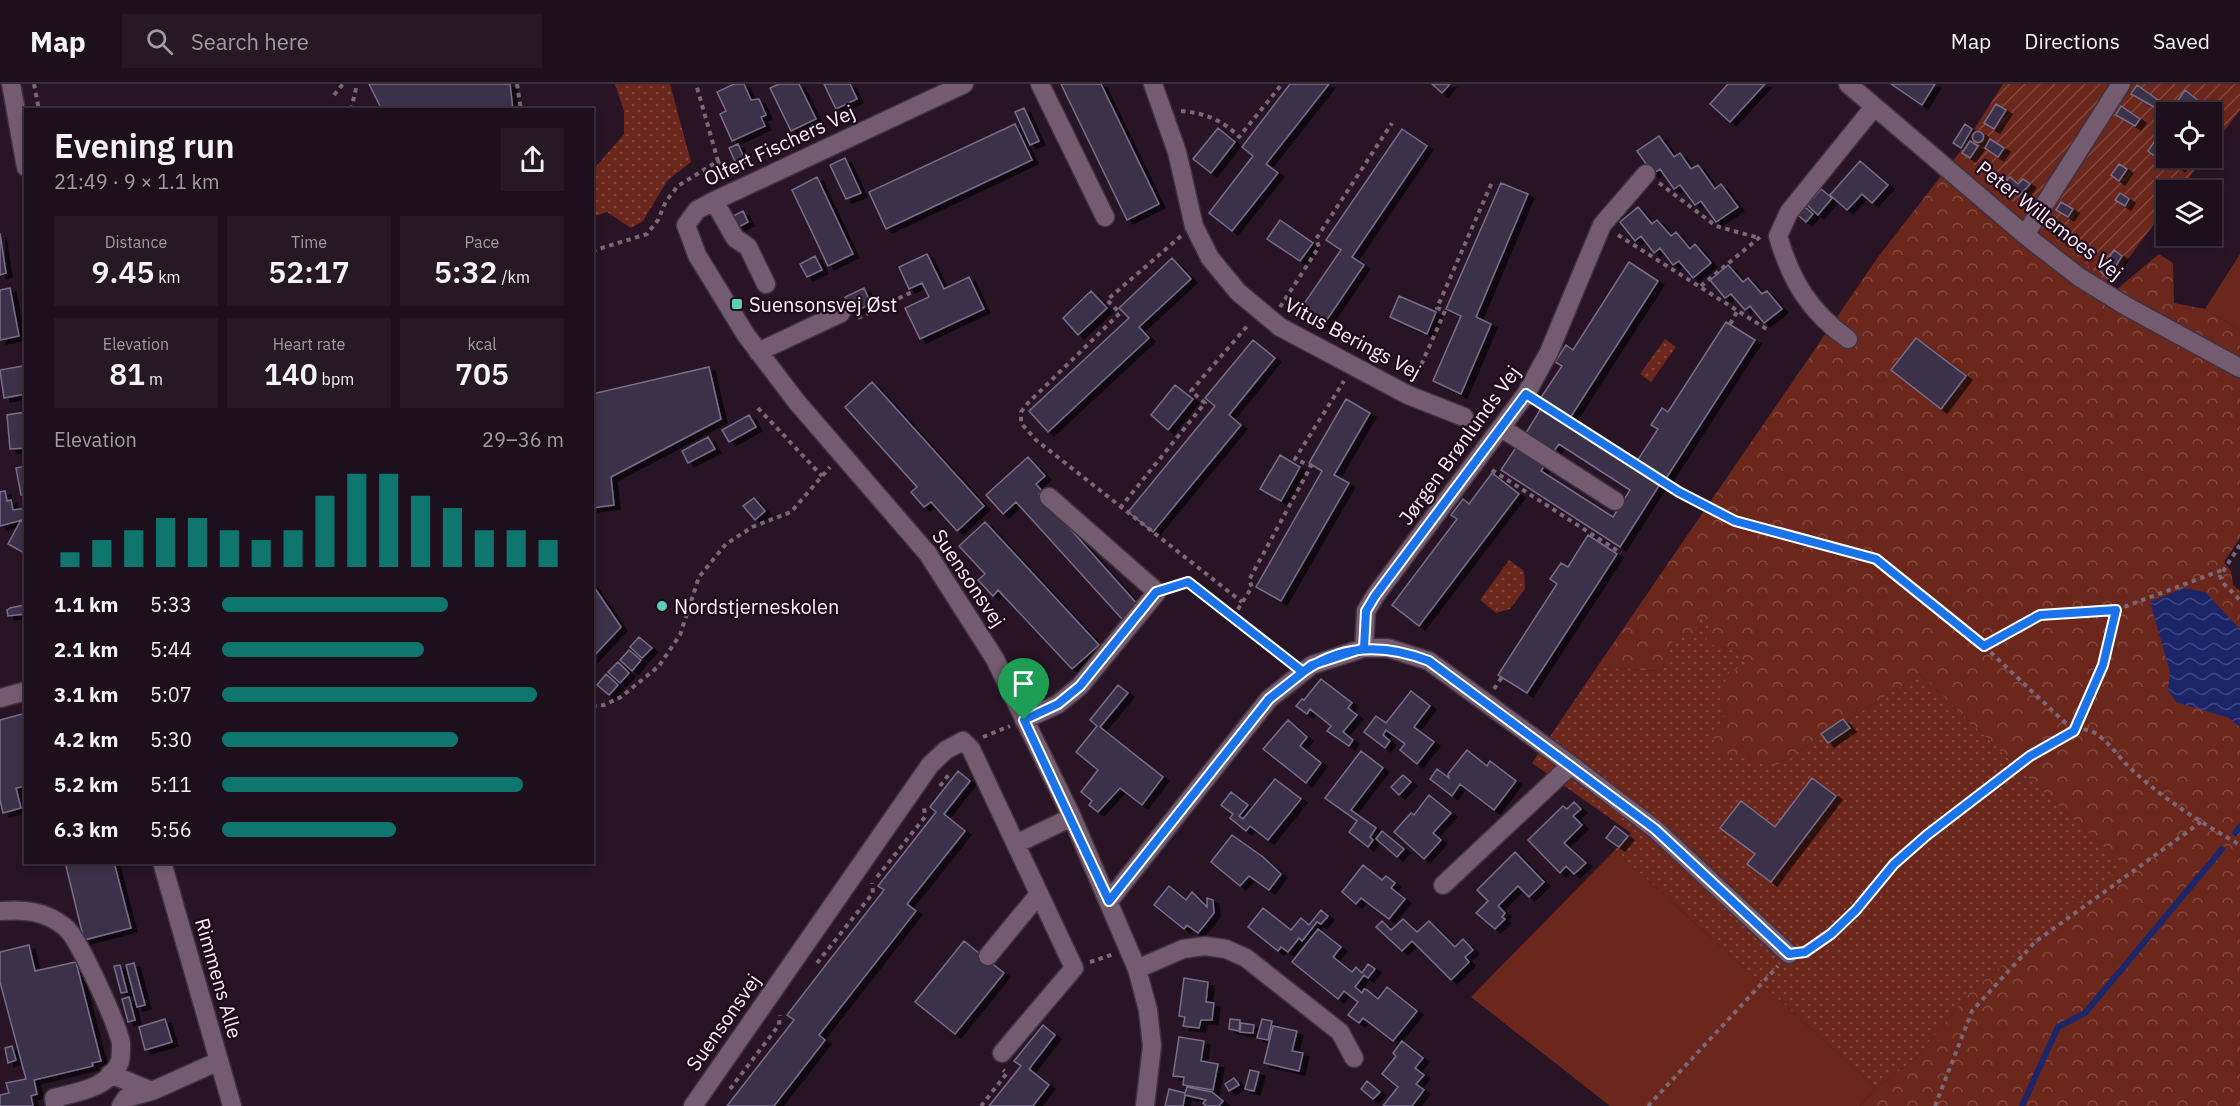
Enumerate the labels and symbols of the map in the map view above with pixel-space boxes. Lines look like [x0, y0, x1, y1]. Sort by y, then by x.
street label: Olfert Fischers Vej [699, 98, 859, 192]
street label: Peter Willemoes Vej [1971, 154, 2129, 286]
place label: Suensonsvej Øst [749, 291, 897, 318]
street label: Vitus Berings Vej [1280, 291, 1426, 385]
marker: Suensonsvej Øst [730, 297, 744, 311]
street label: Jørgen Brønlunds Vej [1392, 360, 1526, 530]
street label: Suensonsvej [926, 524, 1012, 632]
place label: Nordstjerneskolen [674, 593, 839, 620]
marker: Nordstjerneskolen [655, 599, 669, 613]
pin [998, 658, 1049, 720]
street label: Rimmens Alle [189, 915, 249, 1041]
street label: Suensonsvej [680, 968, 766, 1076]

